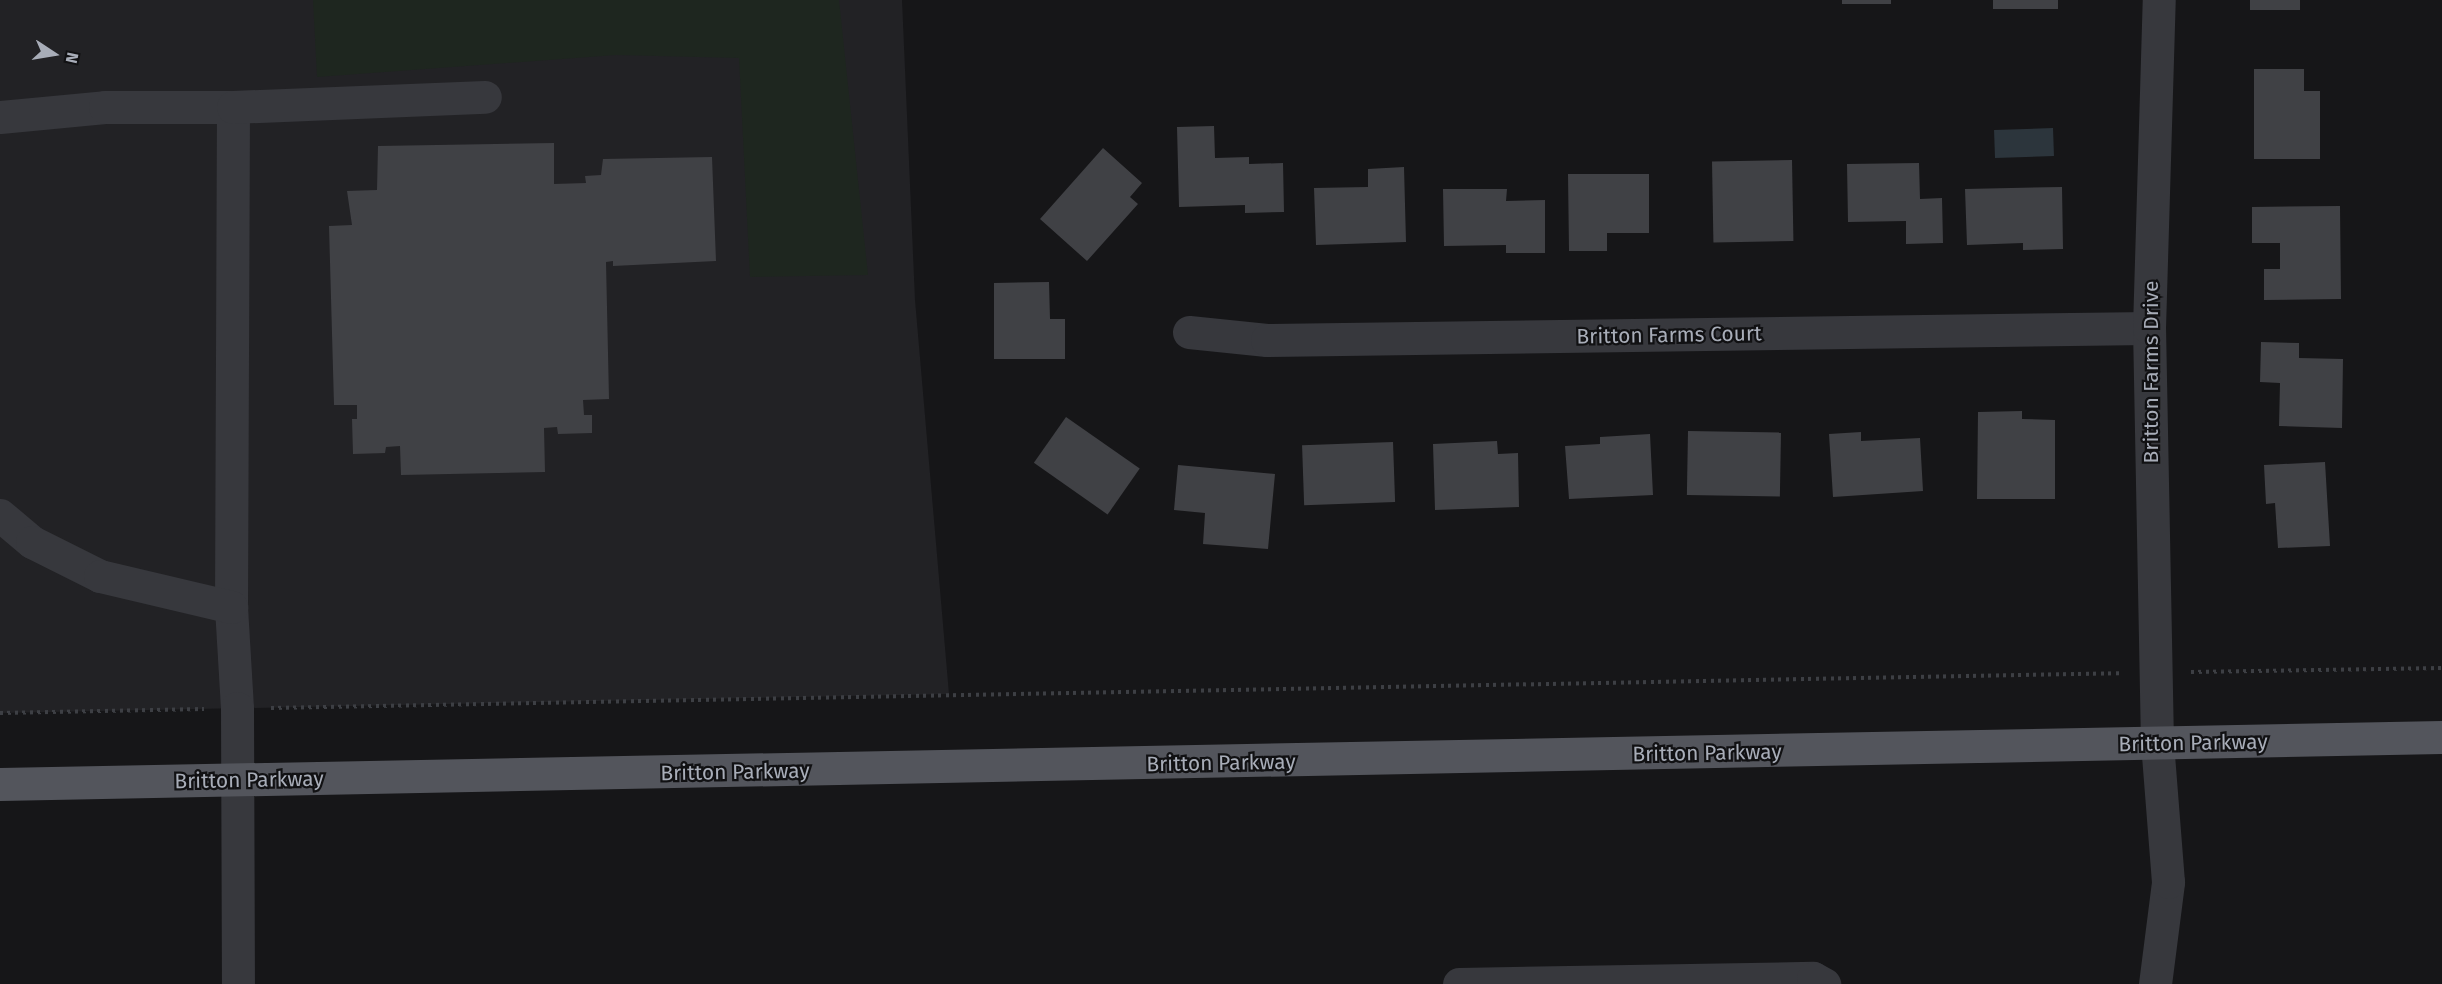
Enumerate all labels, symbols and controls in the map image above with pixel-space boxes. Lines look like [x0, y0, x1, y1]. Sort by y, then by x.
north arrow [24, 24, 84, 84]
text: N [62, 51, 82, 65]
street label: Britton Farms Drive [2138, 281, 2164, 463]
street label: Britton Farms Court [1576, 321, 1762, 349]
street label: Britton Parkway [2118, 729, 2268, 757]
street label: Britton Parkway [1632, 739, 1782, 767]
street label: Britton Parkway [1146, 749, 1296, 777]
street label: Britton Parkway [660, 758, 810, 786]
street label: Britton Parkway [174, 766, 324, 794]

